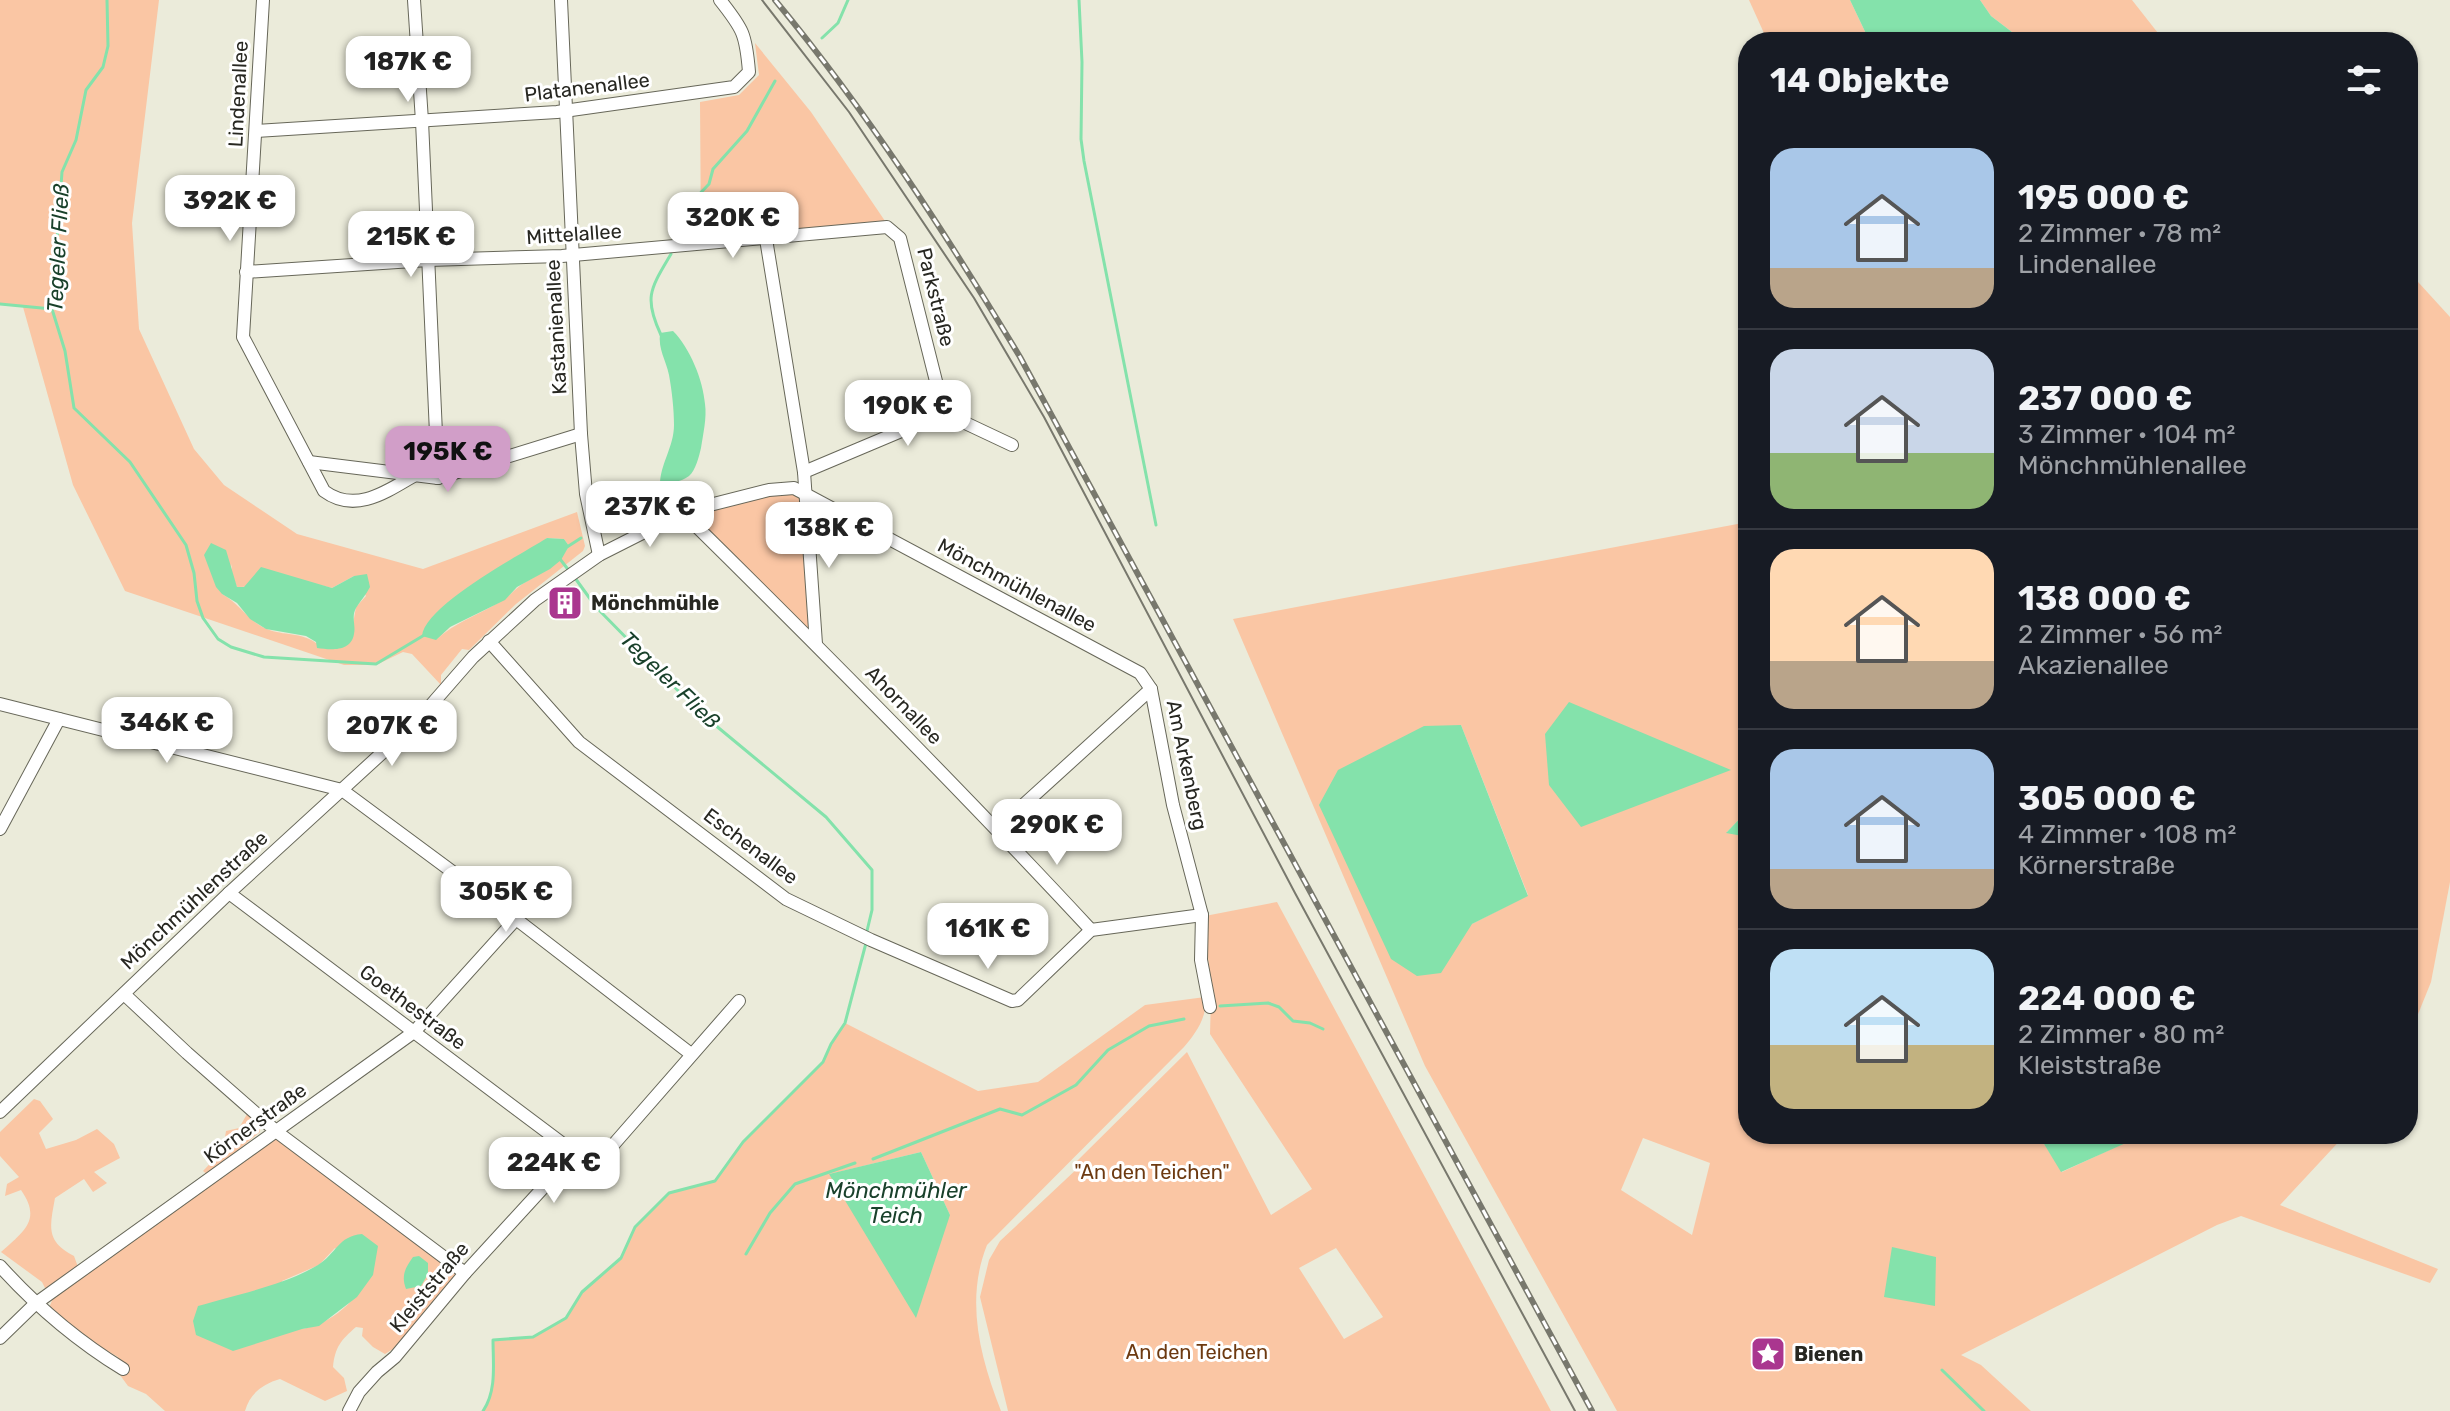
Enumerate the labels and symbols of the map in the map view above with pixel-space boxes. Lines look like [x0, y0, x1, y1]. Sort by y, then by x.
pin: 187K € [343, 36, 473, 104]
street label: Lindenallee [223, 40, 253, 148]
street label: Platanenallee [523, 67, 651, 107]
pin: 392K € [165, 175, 295, 243]
water label: Tegeler Fließ [41, 183, 75, 313]
pin: 320K € [668, 192, 798, 260]
pin: 215K € [346, 211, 476, 279]
street label: Mittelallee [525, 219, 623, 249]
street label: Parkstraße [912, 245, 960, 349]
street label: Kastanienallee [540, 259, 572, 395]
pin: 190K € [843, 380, 973, 448]
pin: 195K € [383, 426, 513, 494]
pin: 237K € [585, 481, 715, 549]
pin: 138K € [764, 502, 894, 570]
street label: Mönchmühlenallee [934, 533, 1100, 637]
building icon: Mönchmühle [546, 584, 584, 622]
place label: Mönchmühle [591, 591, 719, 615]
water label: Tegeler Fließ [614, 626, 726, 734]
street label: Ahornallee [861, 661, 947, 749]
pin: 346K € [102, 697, 232, 765]
street label: Am Arkenberg [1162, 698, 1212, 832]
pin: 207K € [327, 700, 457, 768]
pin: 290K € [992, 799, 1122, 867]
street label: Eschenallee [699, 803, 803, 889]
street label: Mönchmühlenstraße [115, 826, 273, 974]
pin: 305K € [441, 866, 571, 934]
pin: 161K € [923, 903, 1053, 971]
street label: Goethestraße [355, 959, 471, 1055]
street label: Körnerstraße [199, 1078, 311, 1168]
pin: 224K € [489, 1137, 619, 1205]
park label: "An den Teichen" [1074, 1160, 1230, 1184]
water label: Mönchmühler Teich [825, 1177, 968, 1229]
street label: Kleiststraße [384, 1237, 474, 1337]
place icon: Bienen [1749, 1335, 1787, 1373]
park label: An den Teichen [1126, 1340, 1268, 1364]
place label: Bienen [1794, 1342, 1863, 1366]

